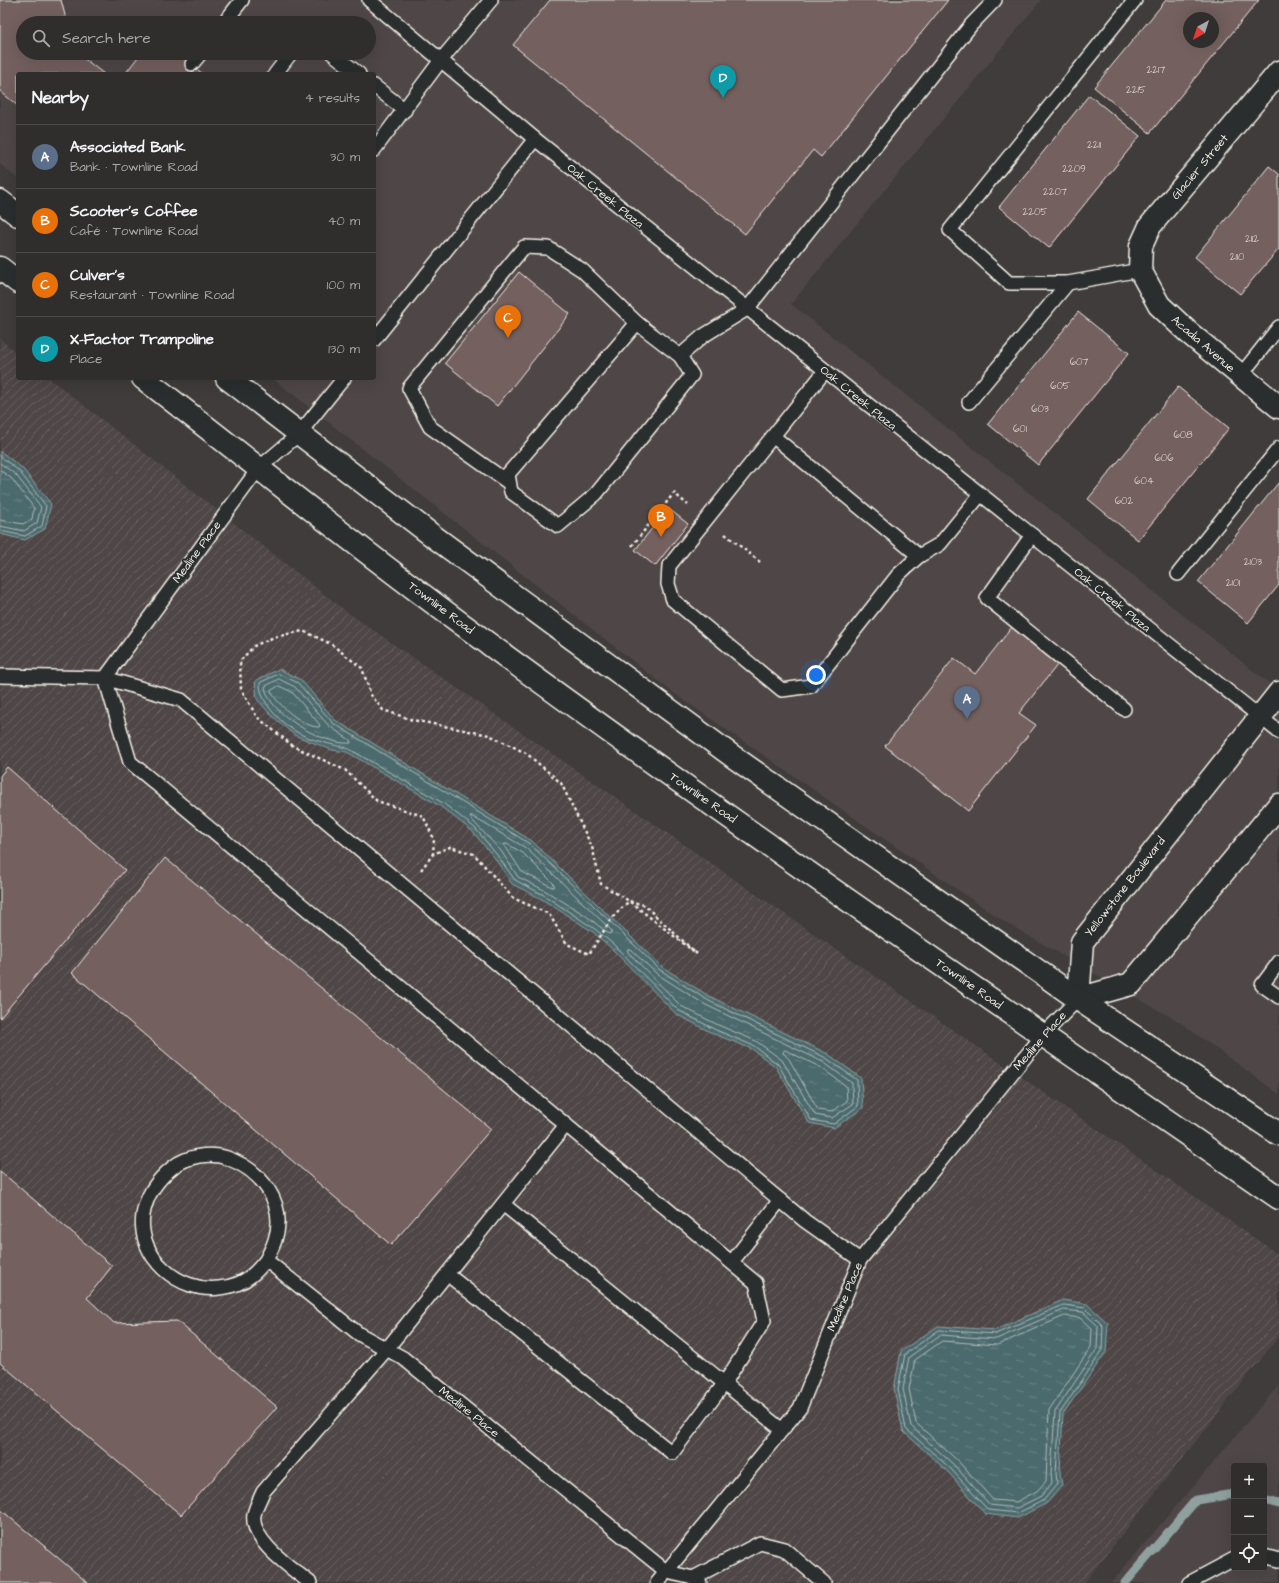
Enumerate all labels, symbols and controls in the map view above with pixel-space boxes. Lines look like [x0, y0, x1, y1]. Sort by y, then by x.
north arrow [1183, 12, 1219, 48]
search box [16, 16, 376, 60]
icon: search [30, 27, 52, 49]
text: Search here [62, 28, 151, 49]
house number: 2217 [1147, 63, 1165, 77]
pin: D [710, 65, 736, 98]
house number: 2215 [1126, 83, 1146, 97]
text: Nearby [32, 86, 89, 110]
text: 4 results [305, 89, 360, 107]
street label: Glacier Street [1168, 131, 1233, 203]
text: Associated Bank [70, 137, 185, 158]
house number: 2211 [1087, 138, 1102, 152]
text: A [41, 148, 49, 166]
text: 30 m [330, 148, 360, 166]
text: Bank · Townline Road [70, 158, 198, 176]
street label: Oak Creek Plaza [563, 160, 647, 232]
house number: 2209 [1062, 162, 1086, 176]
house number: 2207 [1043, 185, 1067, 199]
text: Scooter's Coffee [70, 201, 198, 222]
house number: 2205 [1023, 205, 1047, 219]
text: B [40, 212, 50, 230]
text: 40 m [328, 212, 360, 230]
text: Café · Townline Road [70, 222, 198, 240]
house number: 2112 [1245, 232, 1259, 246]
house number: 2110 [1230, 250, 1244, 264]
text: Culver's [70, 265, 125, 286]
text: C [40, 276, 50, 294]
text: 100 m [327, 276, 360, 294]
text: Restaurant · Townline Road [70, 286, 234, 304]
pin: C [495, 305, 521, 338]
street label: Acadia Avenue [1168, 312, 1239, 377]
text: X-Factor Trampoline [70, 329, 214, 350]
text: D [41, 340, 49, 358]
text: 130 m [328, 340, 360, 358]
text: Place [70, 350, 102, 368]
house number: 607 [1070, 355, 1088, 369]
street label: Oak Creek Plaza [816, 362, 900, 434]
house number: 605 [1050, 379, 1070, 393]
house number: 603 [1031, 402, 1049, 416]
house number: 601 [1013, 422, 1028, 436]
house number: 608 [1173, 428, 1193, 442]
house number: 606 [1155, 451, 1174, 465]
house number: 604 [1134, 474, 1154, 488]
house number: 602 [1115, 494, 1133, 508]
pin: B [648, 504, 674, 537]
street label: Medline Place [169, 517, 226, 587]
house number: 2103 [1244, 555, 1262, 569]
street label: Oak Creek Plaza [1070, 564, 1154, 636]
house number: 2101 [1226, 576, 1241, 590]
street label: Townline Road [405, 578, 477, 638]
your location [806, 665, 826, 685]
pin: A [954, 686, 980, 719]
street label: Townline Road [666, 769, 740, 827]
street label: Yellowstone Boulevard [1080, 833, 1170, 941]
street label: Townline Road [932, 955, 1006, 1013]
street label: Medline Place [1010, 1007, 1071, 1074]
street label: Medline Place [823, 1259, 867, 1334]
street label: Medline Place [435, 1382, 503, 1442]
map controls [1231, 1463, 1267, 1571]
button: + [1231, 1463, 1267, 1499]
button: − [1231, 1499, 1267, 1535]
button: locate [1231, 1535, 1267, 1571]

